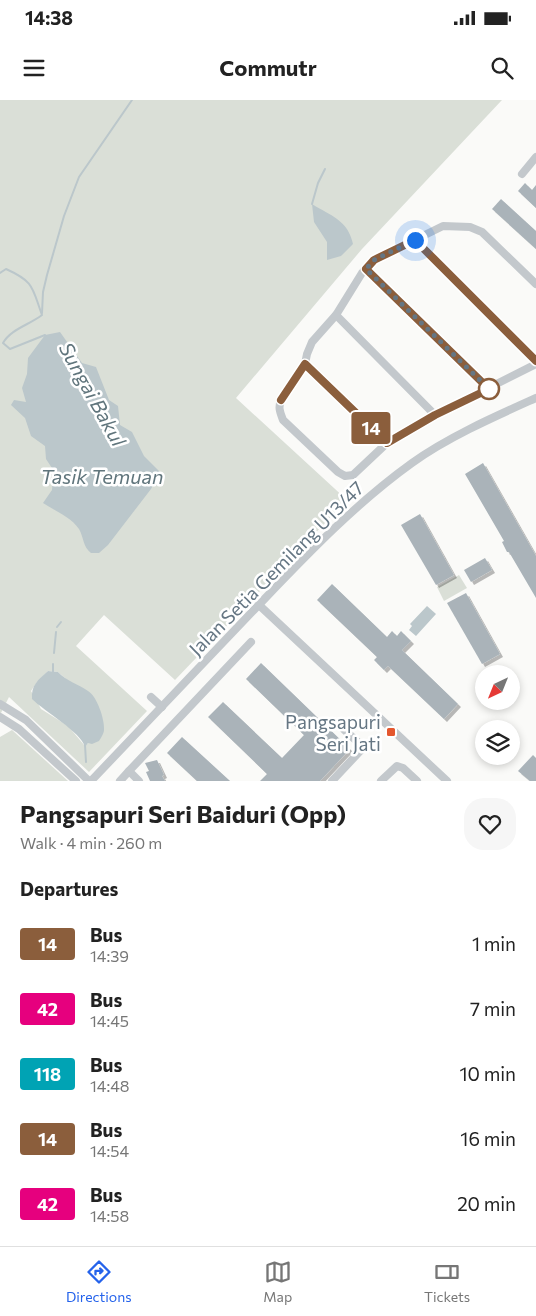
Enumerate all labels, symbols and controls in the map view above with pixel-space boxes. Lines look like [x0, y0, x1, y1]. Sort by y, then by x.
text: 14:38 [25, 6, 73, 29]
icon: menu [20, 54, 48, 82]
text: Commutr [219, 54, 317, 81]
icon: search [488, 54, 516, 82]
your location [403, 228, 428, 253]
water label: Sungai Bakul [55, 338, 132, 451]
unlabelled marker [478, 378, 500, 400]
line badge: 14 [348, 412, 394, 444]
text: 14 [361, 417, 381, 439]
water label: Tasik Temuan [41, 464, 163, 488]
street label: Jalan Setia Gemilang U13/47 [184, 476, 368, 660]
north arrow [475, 665, 520, 710]
map controls [475, 665, 520, 765]
place label: Pangsapuri Seri Jati [285, 710, 381, 755]
button: layers [475, 720, 520, 765]
marker: Pangsapuri Seri Jati [385, 726, 397, 738]
button: heart [464, 798, 516, 850]
text: Pangsapuri Seri Baiduri (Opp) [20, 799, 346, 828]
text: Walk · 4 min · 260 m [20, 833, 162, 852]
text: Departures [20, 877, 118, 900]
text: Bus [90, 923, 122, 946]
text: 1 min [472, 932, 516, 955]
text: 14 [38, 933, 57, 955]
text: 14:39 [90, 946, 129, 965]
text: Bus [90, 988, 122, 1011]
text: 7 min [470, 997, 516, 1020]
text: 42 [37, 998, 58, 1020]
text: 14:45 [90, 1011, 129, 1030]
text: Bus [90, 1053, 122, 1076]
text: 10 min [459, 1062, 516, 1085]
text: 118 [34, 1063, 61, 1085]
text: 14:48 [90, 1076, 130, 1095]
text: Bus [90, 1118, 122, 1141]
text: 16 min [460, 1127, 516, 1150]
text: 14 [38, 1128, 57, 1150]
text: 14:54 [90, 1141, 129, 1160]
text: Bus [90, 1183, 122, 1206]
text: 20 min [457, 1192, 516, 1215]
text: 42 [37, 1193, 58, 1215]
text: 14:58 [90, 1206, 129, 1225]
tab: Directions [66, 1258, 132, 1305]
tab: Map [263, 1258, 292, 1305]
tab: Tickets [424, 1258, 470, 1305]

